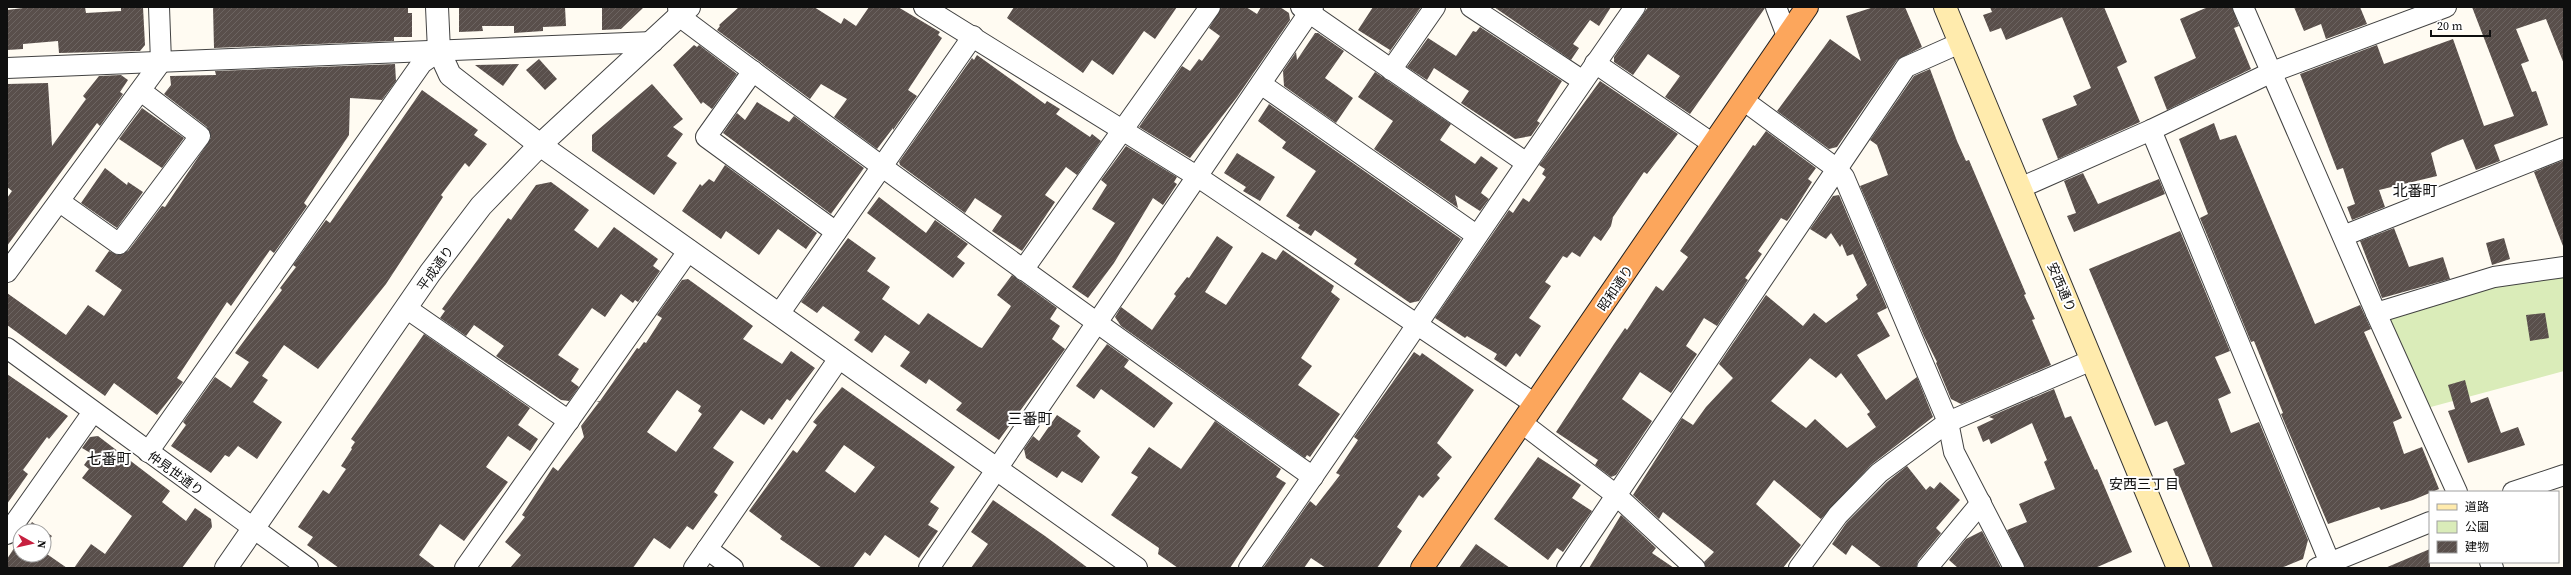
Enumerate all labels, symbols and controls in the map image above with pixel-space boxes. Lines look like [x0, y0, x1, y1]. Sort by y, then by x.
scale bar [2431, 12, 2490, 38]
text: 20 m [2437, 18, 2463, 34]
district label: 北番町 [2392, 180, 2438, 201]
street label: 平成通り [413, 242, 458, 294]
street label: 安西通り [2044, 260, 2080, 314]
street label: 昭和通り [1594, 262, 1637, 315]
district label: 三番町 [1007, 408, 1053, 429]
street label: 仲見世通り [144, 447, 207, 499]
district label: 七番町 [86, 448, 132, 469]
district label: 安西三丁目 [2109, 474, 2179, 494]
legend [2429, 491, 2559, 563]
text: 道路 [2465, 499, 2489, 515]
text: 公園 [2465, 519, 2489, 535]
north arrow [12, 523, 52, 563]
text: N [33, 539, 49, 549]
text: 建物 [2465, 539, 2489, 555]

